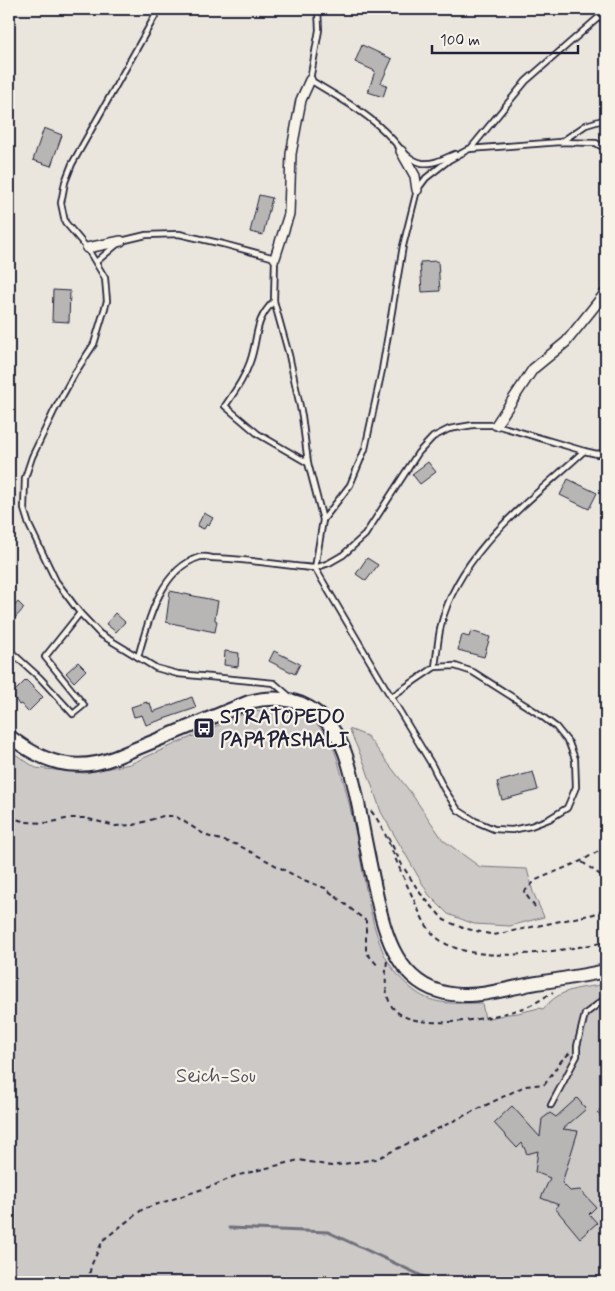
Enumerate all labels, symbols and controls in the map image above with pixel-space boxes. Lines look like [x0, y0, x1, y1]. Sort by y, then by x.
scale bar [432, 22, 579, 54]
text: 100 m [440, 31, 480, 51]
place label: STRATOPEDO PAPAPASHALI [220, 704, 350, 754]
bus stop icon: STRATOPEDO PAPAPASHALI [192, 716, 216, 740]
park label: Seich-Sou [176, 1063, 256, 1090]

